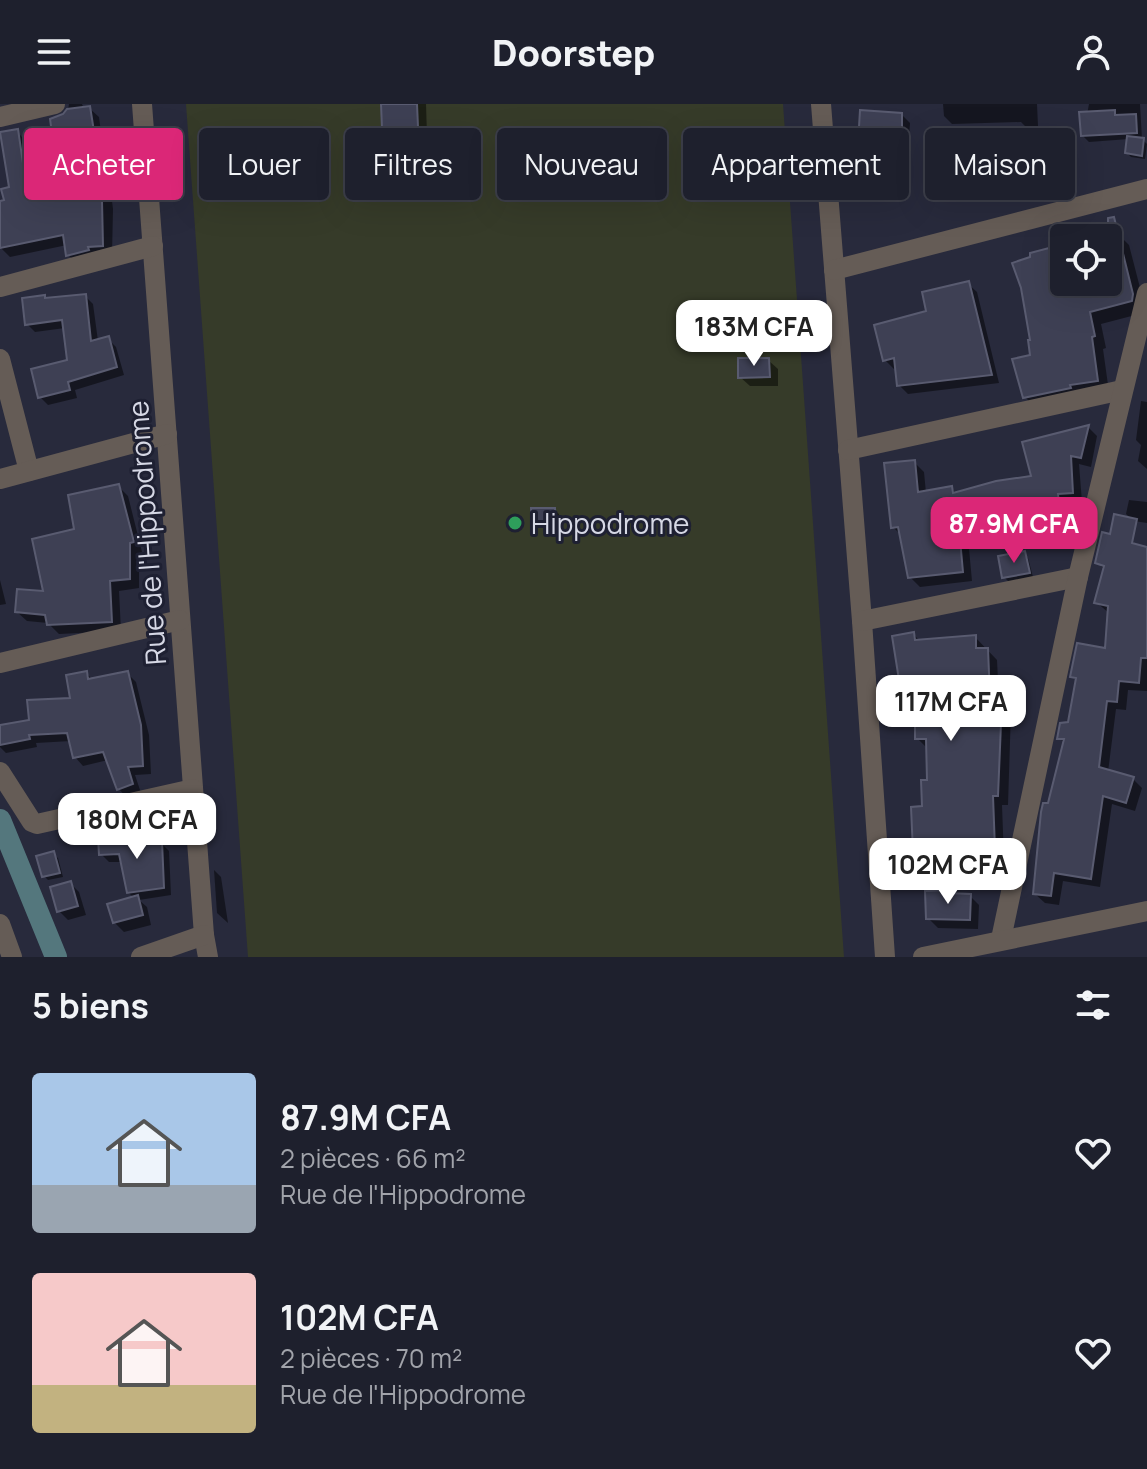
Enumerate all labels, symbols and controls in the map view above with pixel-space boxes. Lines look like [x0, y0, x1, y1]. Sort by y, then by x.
text: Doorstep [492, 28, 655, 77]
icon: menu [32, 30, 76, 74]
icon: person [1071, 30, 1115, 74]
chip: Acheter [24, 128, 183, 200]
chip: Louer [199, 128, 329, 200]
chip: Filtres [345, 128, 481, 200]
chip: Nouveau [497, 128, 667, 200]
chip: Appartement [683, 128, 909, 200]
chip: Maison [925, 128, 1075, 200]
map controls [1050, 224, 1122, 296]
button: locate [1050, 224, 1122, 296]
pin: 183M CFA [671, 300, 837, 368]
text: 183M CFA [694, 308, 814, 344]
street label: Rue de l'Hippodrome [118, 400, 174, 666]
pin: 87.9M CFA [922, 497, 1106, 565]
place label: Hippodrome [531, 504, 689, 542]
text: 87.9M CFA [949, 505, 1079, 541]
marker: Hippodrome [506, 514, 524, 532]
pin: 117M CFA [868, 675, 1034, 743]
text: 117M CFA [894, 683, 1008, 719]
pin: 180M CFA [54, 793, 220, 861]
text: 180M CFA [76, 801, 198, 837]
pin: 102M CFA [865, 838, 1031, 906]
text: 102M CFA [887, 846, 1009, 882]
text: 5 biens [32, 982, 149, 1028]
icon: filters [1071, 983, 1115, 1027]
text: 87.9M CFA [280, 1094, 451, 1140]
icon: home [96, 1105, 192, 1201]
icon: heart [1071, 1131, 1115, 1175]
text: 2 pièces · 66 m² [280, 1140, 466, 1176]
text: Rue de l'Hippodrome [280, 1176, 526, 1212]
text: 102M CFA [280, 1294, 439, 1340]
icon: home [96, 1305, 192, 1401]
icon: heart [1071, 1331, 1115, 1375]
text: 2 pièces · 70 m² [280, 1340, 462, 1376]
text: Rue de l'Hippodrome [280, 1376, 526, 1412]

